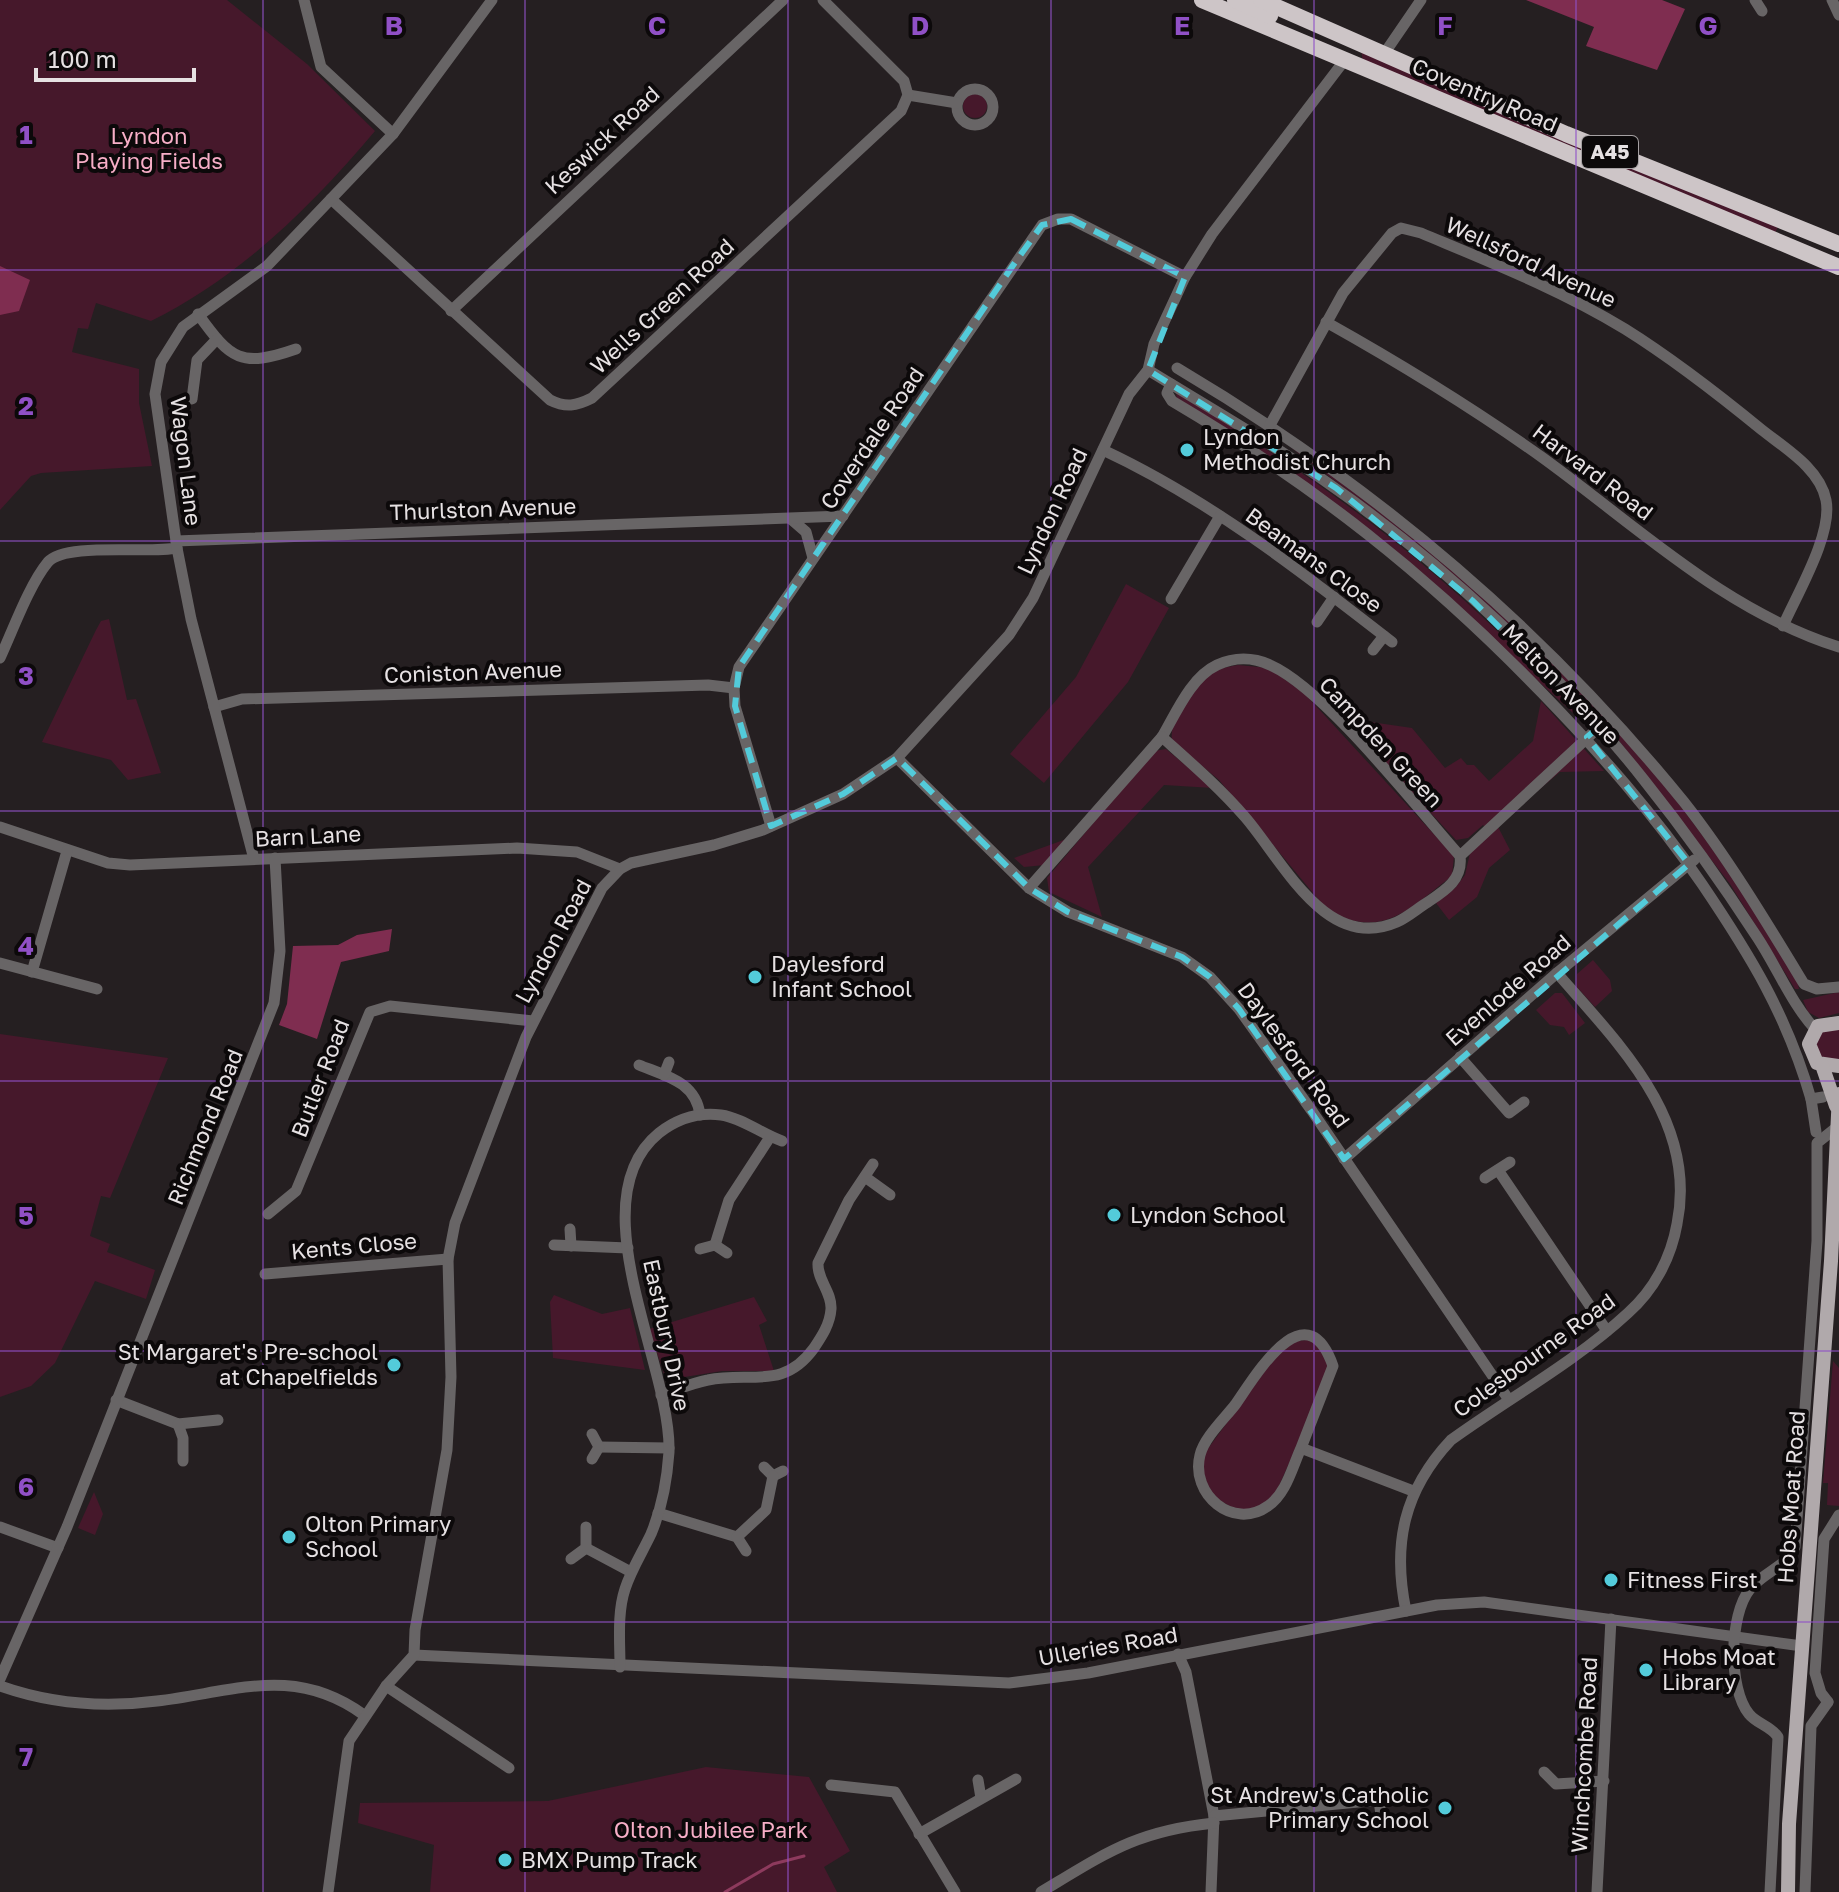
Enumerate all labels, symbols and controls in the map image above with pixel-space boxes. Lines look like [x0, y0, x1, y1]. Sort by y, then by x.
text: B [385, 10, 403, 41]
text: C [648, 10, 666, 41]
text: D [911, 10, 929, 41]
text: E [1174, 10, 1190, 41]
text: F [1437, 10, 1453, 41]
text: G [1698, 10, 1718, 41]
scale bar [36, 32, 194, 82]
text: 100 m [48, 44, 117, 73]
street label: Coventry Road [1408, 52, 1562, 137]
street label: Keswick Road [539, 80, 665, 200]
text: 1 [19, 119, 33, 150]
park label: Lyndon Playing Fields [75, 122, 223, 174]
road number: A45 [1582, 136, 1638, 168]
street label: Wellsford Avenue [1442, 210, 1621, 313]
street label: Wells Green Road [584, 232, 739, 379]
street label: Coverdale Road [814, 361, 929, 514]
text: 2 [18, 390, 34, 421]
street label: Wagon Lane [165, 395, 208, 527]
street label: Harvard Road [1528, 418, 1659, 526]
place label: Lyndon Methodist Church [1203, 423, 1391, 475]
marker: Lyndon Methodist Church [1178, 441, 1196, 459]
street label: Lyndon Road [1011, 443, 1093, 578]
street label: Thurlston Avenue [389, 492, 577, 525]
street label: Beamans Close [1241, 501, 1388, 618]
street label: Melton Avenue [1497, 618, 1626, 749]
street label: Coniston Avenue [384, 655, 562, 688]
text: 3 [18, 660, 34, 691]
street label: Campden Green [1314, 671, 1449, 813]
street label: Barn Lane [254, 819, 362, 852]
street label: Lyndon Road [509, 874, 596, 1007]
street label: Evenlode Road [1440, 928, 1576, 1051]
text: 4 [18, 930, 34, 961]
place label: Daylesford Infant School [771, 950, 912, 1002]
marker: Daylesford Infant School [746, 968, 764, 986]
street label: Daylesford Road [1233, 977, 1356, 1133]
street label: Butler Road [285, 1015, 354, 1141]
street label: Richmond Road [161, 1045, 248, 1209]
text: 5 [18, 1200, 34, 1231]
place label: Lyndon School [1130, 1201, 1285, 1228]
marker: Lyndon School [1105, 1206, 1123, 1224]
street label: Kents Close [290, 1227, 418, 1264]
street label: Eastbury Drive [638, 1257, 697, 1413]
street label: Colesbourne Road [1447, 1287, 1620, 1422]
place label: St Margaret's Pre-school at Chapelfields [118, 1338, 378, 1390]
marker: St Margaret's Pre-school at Chapelfields [385, 1356, 403, 1374]
street label: Hobs Moat Road [1771, 1410, 1810, 1584]
text: 6 [18, 1471, 34, 1502]
place label: Olton Primary School [305, 1510, 451, 1562]
marker: Olton Primary School [280, 1528, 298, 1546]
place label: Fitness First [1627, 1566, 1758, 1593]
marker: Fitness First [1602, 1571, 1620, 1589]
street label: Ulleries Road [1036, 1620, 1180, 1671]
place label: Hobs Moat Library [1662, 1643, 1776, 1695]
street label: Winchcombe Road [1565, 1656, 1602, 1854]
marker: Hobs Moat Library [1637, 1661, 1655, 1679]
text: 7 [19, 1741, 33, 1772]
place label: St Andrew's Catholic Primary School [1210, 1781, 1429, 1833]
marker: St Andrew's Catholic Primary School [1436, 1799, 1454, 1817]
park label: Olton Jubilee Park [614, 1816, 808, 1843]
place label: BMX Pump Track [521, 1846, 698, 1873]
marker: BMX Pump Track [496, 1851, 514, 1869]

